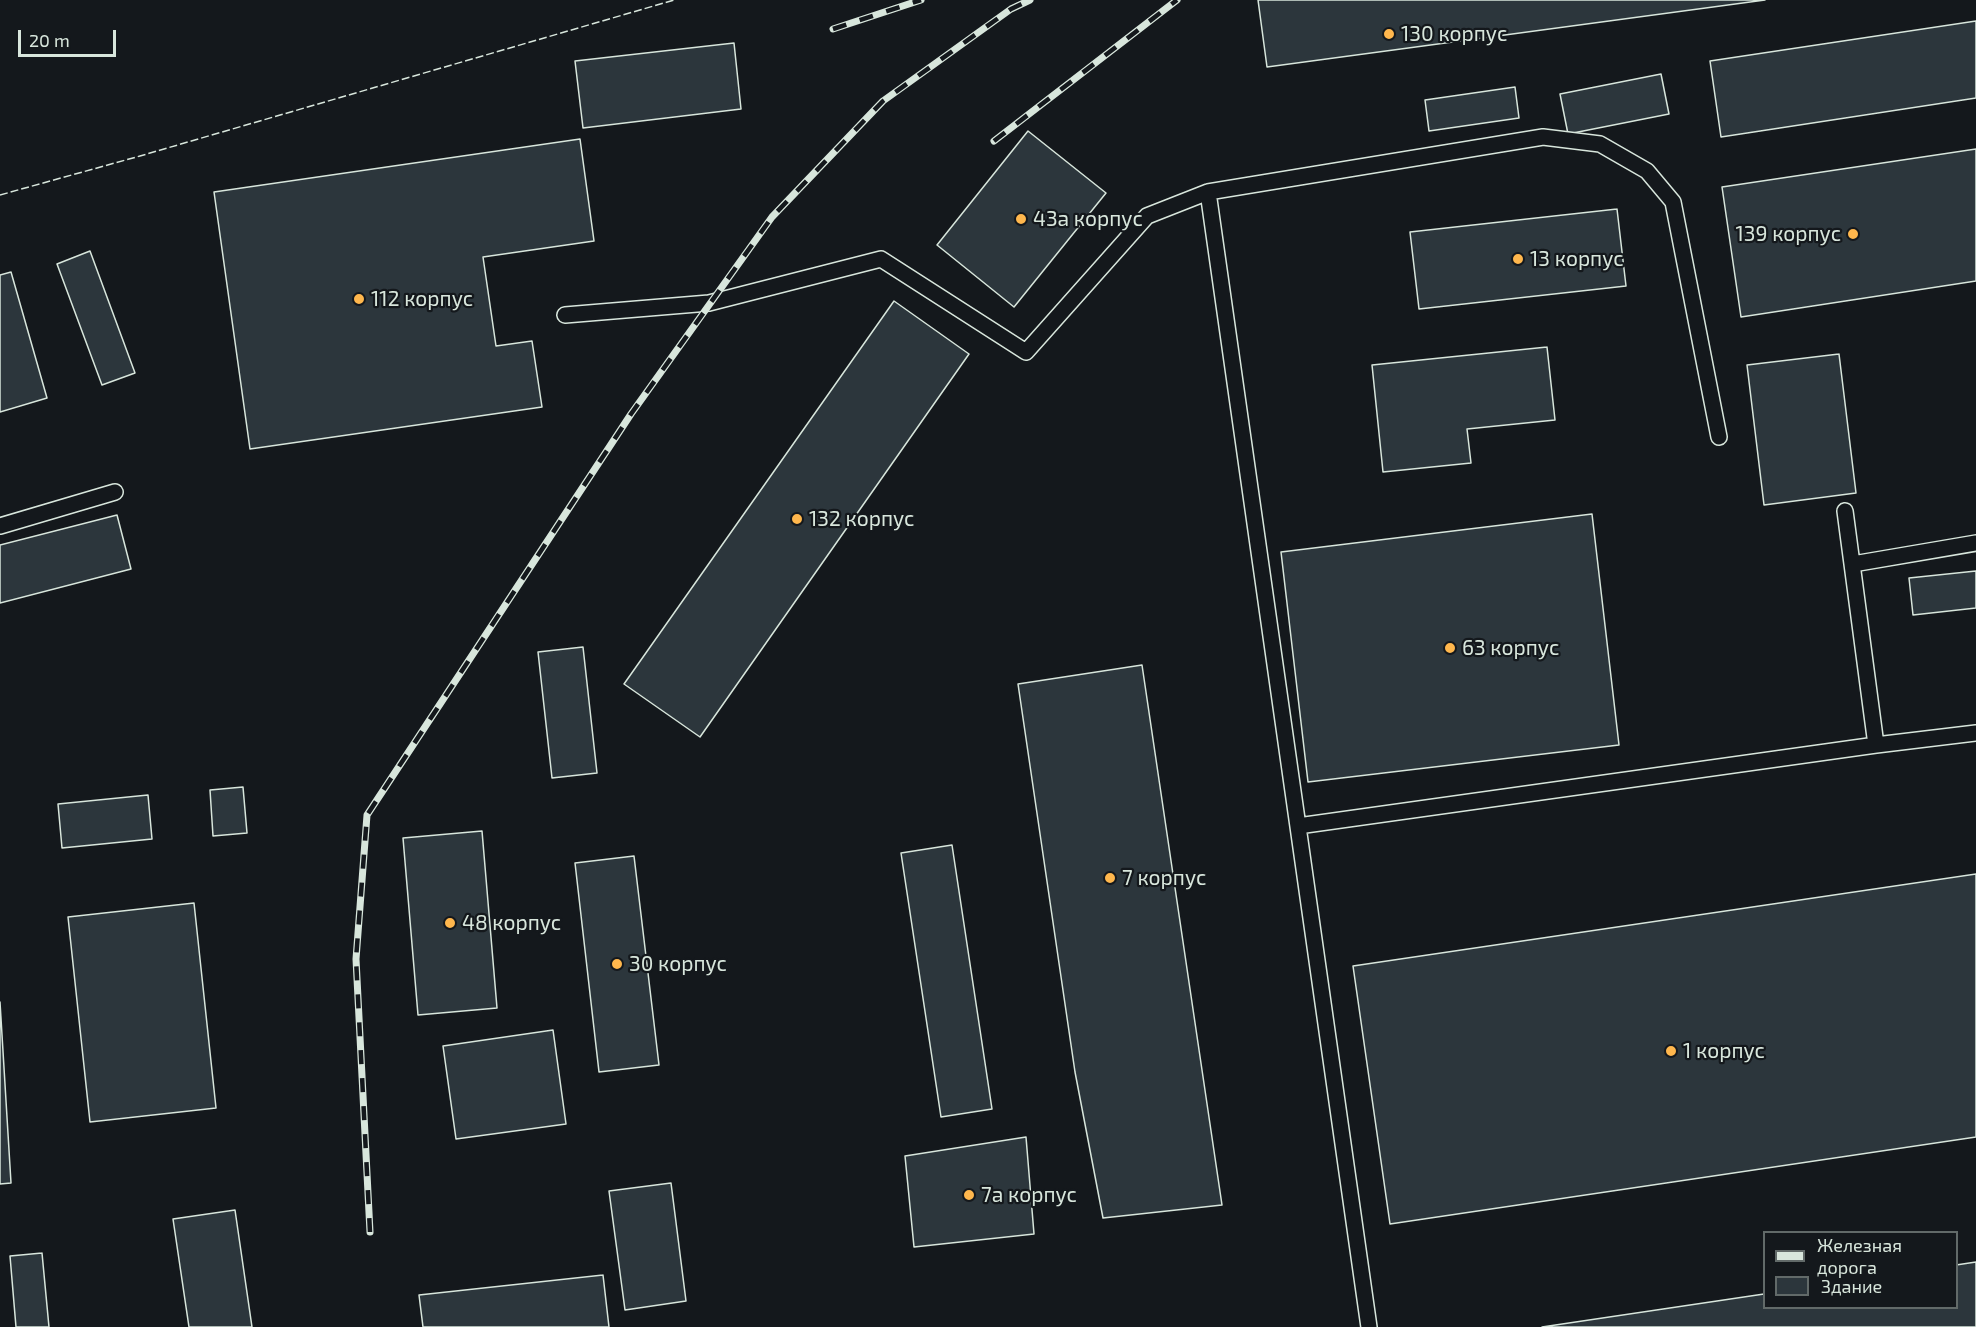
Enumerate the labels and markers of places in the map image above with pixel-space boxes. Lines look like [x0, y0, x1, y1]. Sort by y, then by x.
place label: 130 корпус [1401, 21, 1507, 47]
marker: 130 корпус [1382, 27, 1396, 41]
place label: 43а корпус [1033, 206, 1143, 232]
marker: 43а корпус [1014, 212, 1028, 226]
place label: 139 корпус [1735, 221, 1841, 247]
marker: 139 корпус [1846, 227, 1860, 241]
place label: 13 корпус [1530, 246, 1624, 272]
marker: 13 корпус [1511, 252, 1525, 266]
place label: 112 корпус [371, 286, 473, 312]
marker: 112 корпус [352, 292, 366, 306]
place label: 132 корпус [809, 506, 914, 532]
marker: 132 корпус [790, 512, 804, 526]
place label: 63 корпус [1462, 635, 1559, 661]
marker: 63 корпус [1443, 641, 1457, 655]
place label: 7 корпус [1122, 865, 1206, 891]
marker: 7 корпус [1103, 871, 1117, 885]
place label: 48 корпус [462, 910, 561, 936]
marker: 48 корпус [443, 916, 457, 930]
place label: 30 корпус [629, 951, 727, 977]
marker: 30 корпус [610, 957, 624, 971]
place label: 1 корпус [1683, 1038, 1765, 1064]
marker: 1 корпус [1664, 1044, 1678, 1058]
place label: 7а корпус [981, 1182, 1077, 1208]
marker: 7а корпус [962, 1188, 976, 1202]

